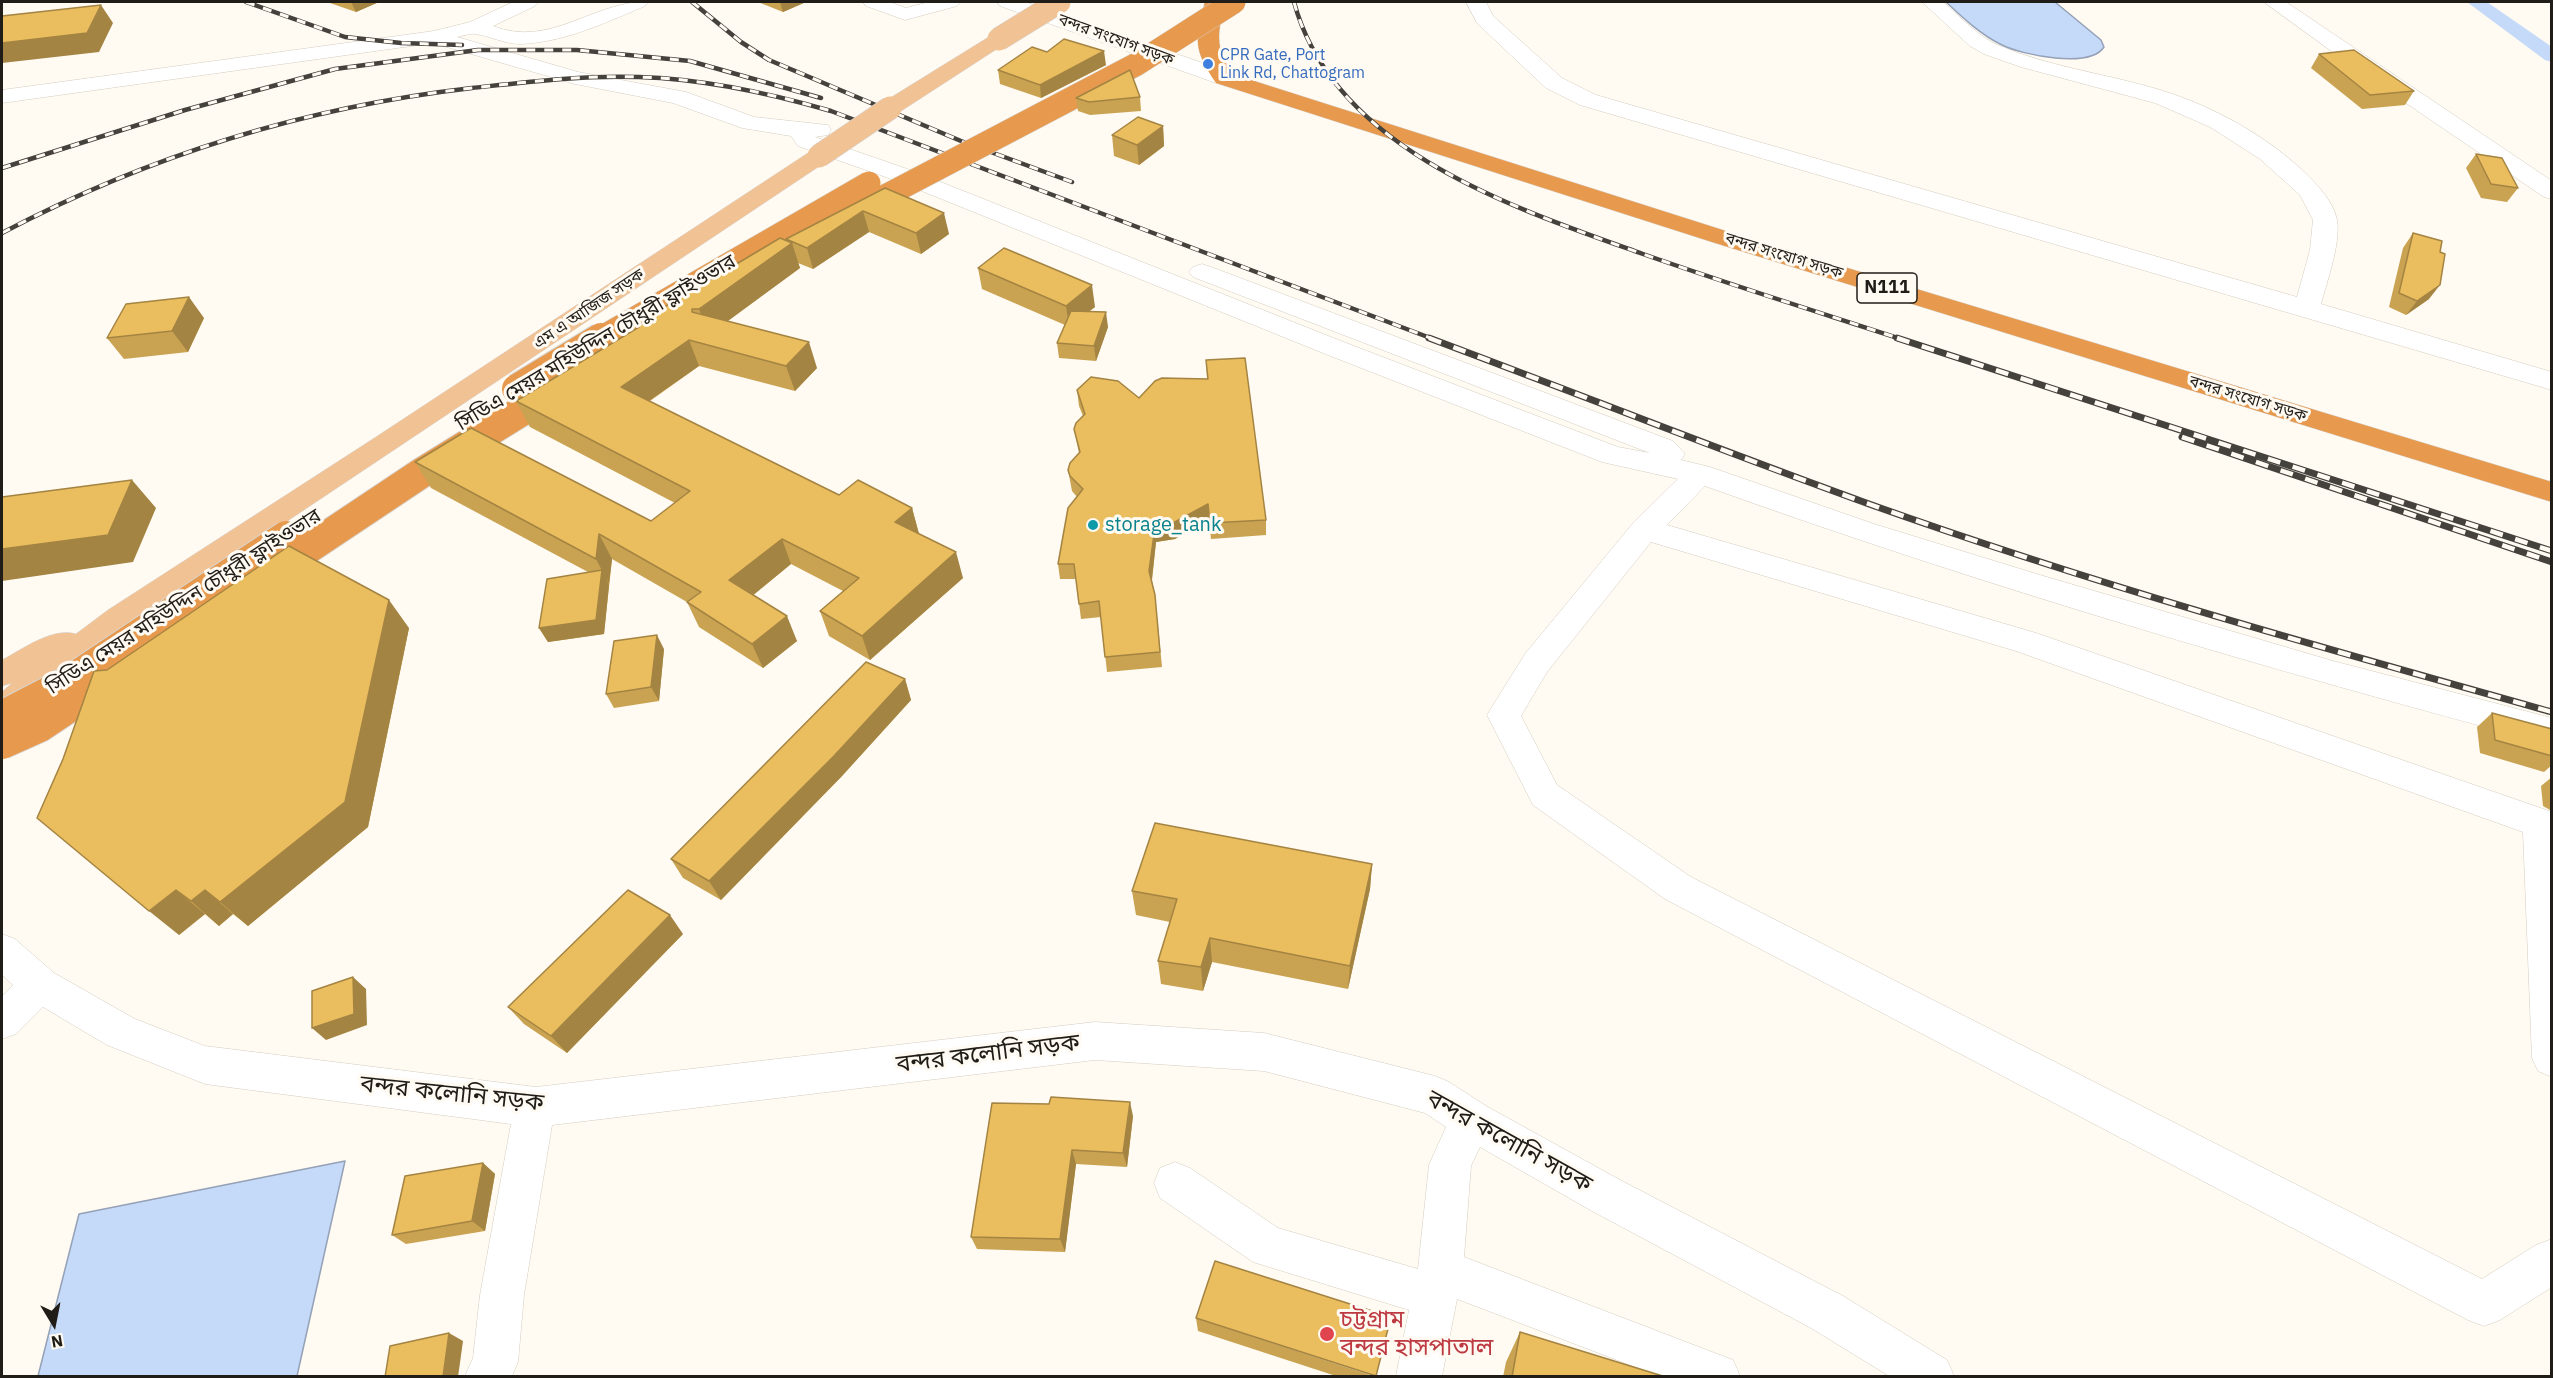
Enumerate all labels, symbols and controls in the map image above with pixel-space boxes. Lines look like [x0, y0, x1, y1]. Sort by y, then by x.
street label: বন্দর সংযোগ সড়ক [1055, 10, 1177, 70]
place label: CPR Gate, Port Link Rd, Chattogram [1220, 45, 1365, 83]
marker: CPR Gate, Port Link Rd, Chattogram [1201, 57, 1215, 71]
street label: বন্দর সংযোগ সড়ক [1723, 229, 1845, 283]
street label: সিডিএ মেয়র মহিউদ্দিন চৌধুরী ফ্লাইওভার [452, 250, 740, 436]
street label: এম এ আজিজ সড়ক [530, 265, 648, 353]
road number: N111 [1857, 273, 1917, 303]
street label: বন্দর সংযোগ সড়ক [2187, 372, 2309, 426]
street label: সিডিএ মেয়র মহিউদ্দিন চৌধুরী ফ্লাইওভার [42, 504, 326, 700]
place label: storage_tank [1105, 513, 1221, 537]
marker: storage_tank [1086, 518, 1100, 532]
street label: বন্দর কলোনি সড়ক [895, 1028, 1081, 1080]
street label: বন্দর কলোনি সড়ক [359, 1070, 545, 1118]
street label: বন্দর কলোনি সড়ক [1421, 1085, 1597, 1199]
north arrow [24, 1294, 84, 1354]
place label: চট্টগ্রাম বন্দর হাসপাতাল [1340, 1306, 1493, 1362]
marker: চট্টগ্রাম বন্দর হাসপাতাল [1318, 1325, 1336, 1343]
text: N [50, 1331, 65, 1353]

